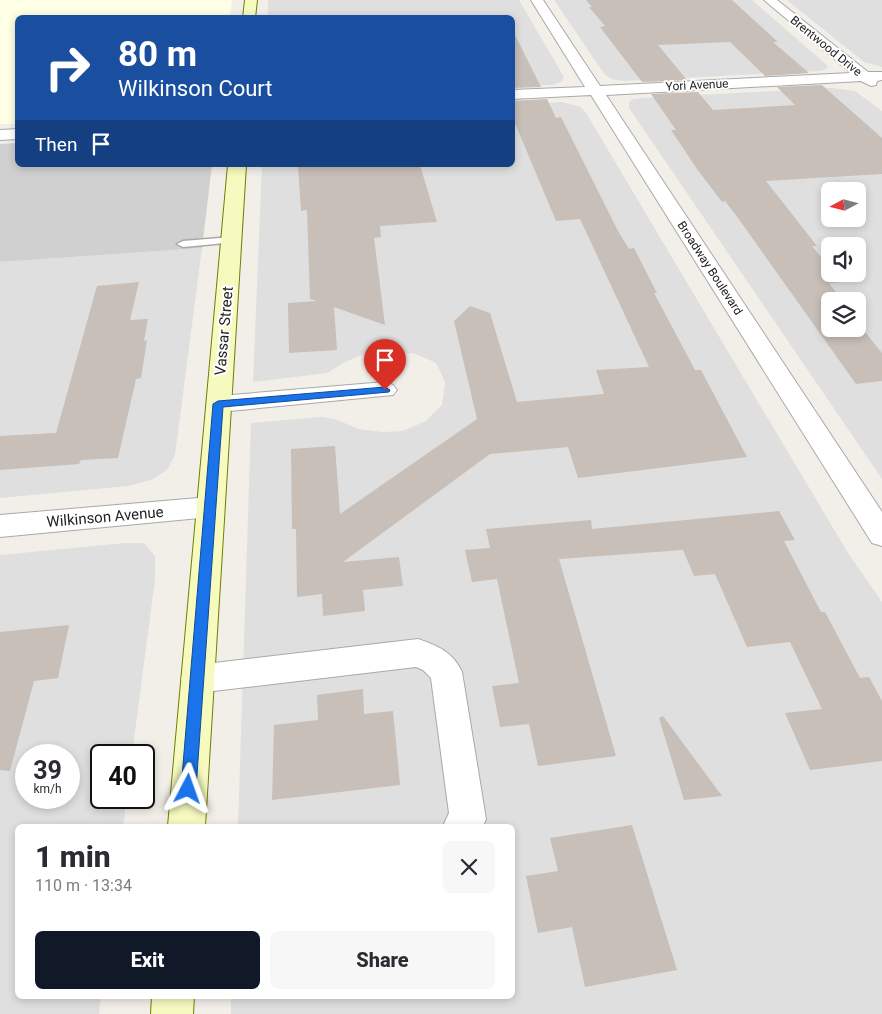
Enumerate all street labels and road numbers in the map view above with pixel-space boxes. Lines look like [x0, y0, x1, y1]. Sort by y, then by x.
street label: Brentwood Drive [787, 13, 865, 79]
street label: Yori Avenue [665, 76, 729, 94]
street label: Broadway Boulevard [675, 219, 745, 317]
street label: Vassar Street [211, 286, 237, 376]
street label: Wilkinson Avenue [46, 503, 164, 531]

